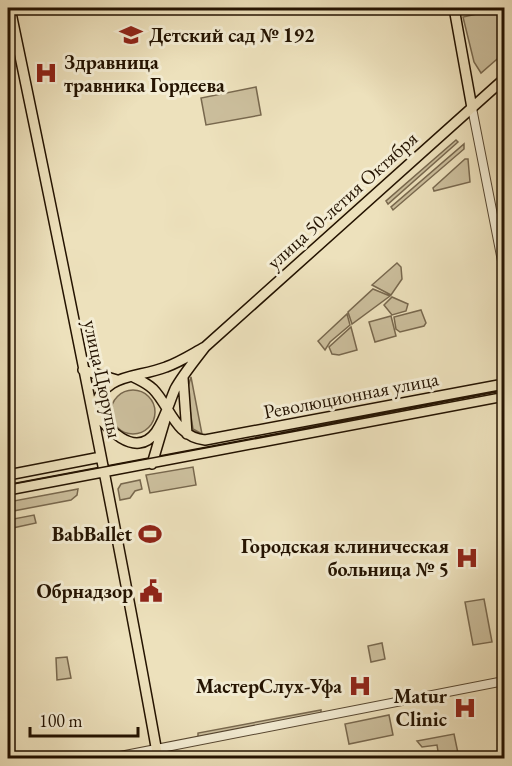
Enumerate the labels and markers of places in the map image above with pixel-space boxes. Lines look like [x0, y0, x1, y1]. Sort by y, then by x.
school or university icon: Детский сад № 192 [118, 22, 144, 48]
place label: Детский сад № 192 [149, 22, 315, 48]
place label: Здравница травника Гордеева [64, 49, 225, 98]
hospital icon: Здравница травника Гордеева [33, 60, 59, 86]
place label: BabBallet [52, 521, 132, 547]
sports icon: BabBallet [137, 521, 163, 547]
place label: Городская клиническая больница № 5 [241, 533, 449, 582]
hospital icon: Городская клиническая больница № 5 [454, 545, 480, 571]
place label: Обрнадзор [36, 578, 133, 604]
public building icon: Обрнадзор [138, 578, 164, 604]
place label: МастерСлух-Уфа [196, 673, 342, 699]
hospital icon: МастерСлух-Уфа [347, 673, 373, 699]
place label: Matur Clinic [394, 683, 448, 732]
hospital icon: Matur Clinic [452, 695, 478, 721]

